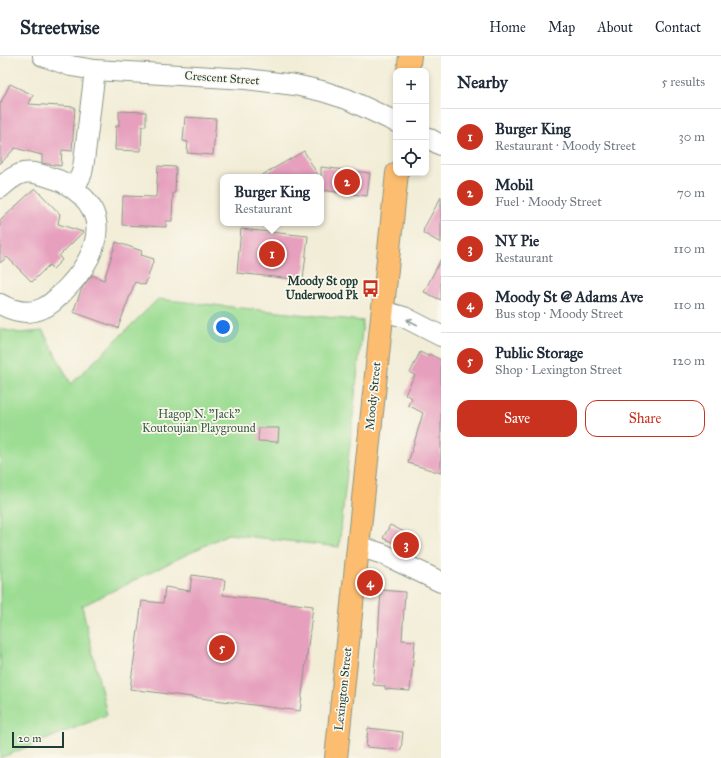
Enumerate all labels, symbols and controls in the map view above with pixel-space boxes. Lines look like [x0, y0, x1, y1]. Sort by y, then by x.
text: Streetwise [20, 16, 100, 39]
text: Home [489, 19, 526, 36]
text: Map [548, 19, 575, 36]
text: About [597, 19, 633, 36]
text: Contact [655, 19, 701, 36]
street label: Crescent Street [184, 68, 261, 88]
map controls [393, 68, 429, 176]
button: + [393, 68, 429, 104]
text: Nearby [457, 72, 508, 93]
text: 5 results [661, 74, 705, 90]
button: − [393, 104, 429, 140]
text: Burger King [495, 120, 571, 138]
text: 1 [467, 129, 473, 145]
text: 30 m [679, 129, 705, 145]
text: Restaurant · Moody Street [495, 138, 636, 154]
button: locate [393, 140, 429, 176]
pin: 2 [334, 167, 360, 197]
popup [220, 174, 324, 226]
text: Mobil [495, 176, 533, 194]
text: Burger King [234, 183, 310, 201]
text: 2 [467, 185, 473, 201]
text: 70 m [677, 185, 705, 201]
text: Fuel · Moody Street [495, 194, 602, 210]
text: Restaurant [234, 201, 292, 217]
text: NY Pie [495, 232, 539, 250]
pin: 1 [259, 239, 285, 269]
text: 3 [467, 241, 473, 257]
text: 110 m [673, 241, 705, 257]
text: Restaurant [495, 250, 553, 266]
place label: Moody St opp Underwood Pk [286, 274, 358, 302]
bus stop icon: Moody St opp Underwood Pk [361, 278, 381, 298]
text: Moody St @ Adams Ave [495, 288, 643, 306]
text: 4 [466, 297, 474, 313]
text: 110 m [673, 297, 705, 313]
text: Bus stop · Moody Street [495, 306, 623, 322]
your location [213, 317, 233, 337]
one-way arrow [407, 317, 419, 325]
text: Public Storage [495, 344, 583, 362]
text: 5 [467, 353, 473, 369]
text: 120 m [672, 353, 705, 369]
street label: Moody Street [362, 360, 384, 431]
text: Shop · Lexington Street [495, 362, 622, 378]
button: Save [457, 400, 577, 437]
button: Share [585, 400, 705, 437]
park label: Hagop N. "Jack" Koutoujian Playground [142, 407, 256, 436]
pin: 3 [393, 530, 419, 560]
pin: 4 [357, 568, 383, 598]
pin: 5 [209, 633, 235, 663]
street label: Lexington Street [332, 646, 355, 732]
scale bar [12, 730, 64, 749]
text: 20 m [18, 732, 41, 745]

